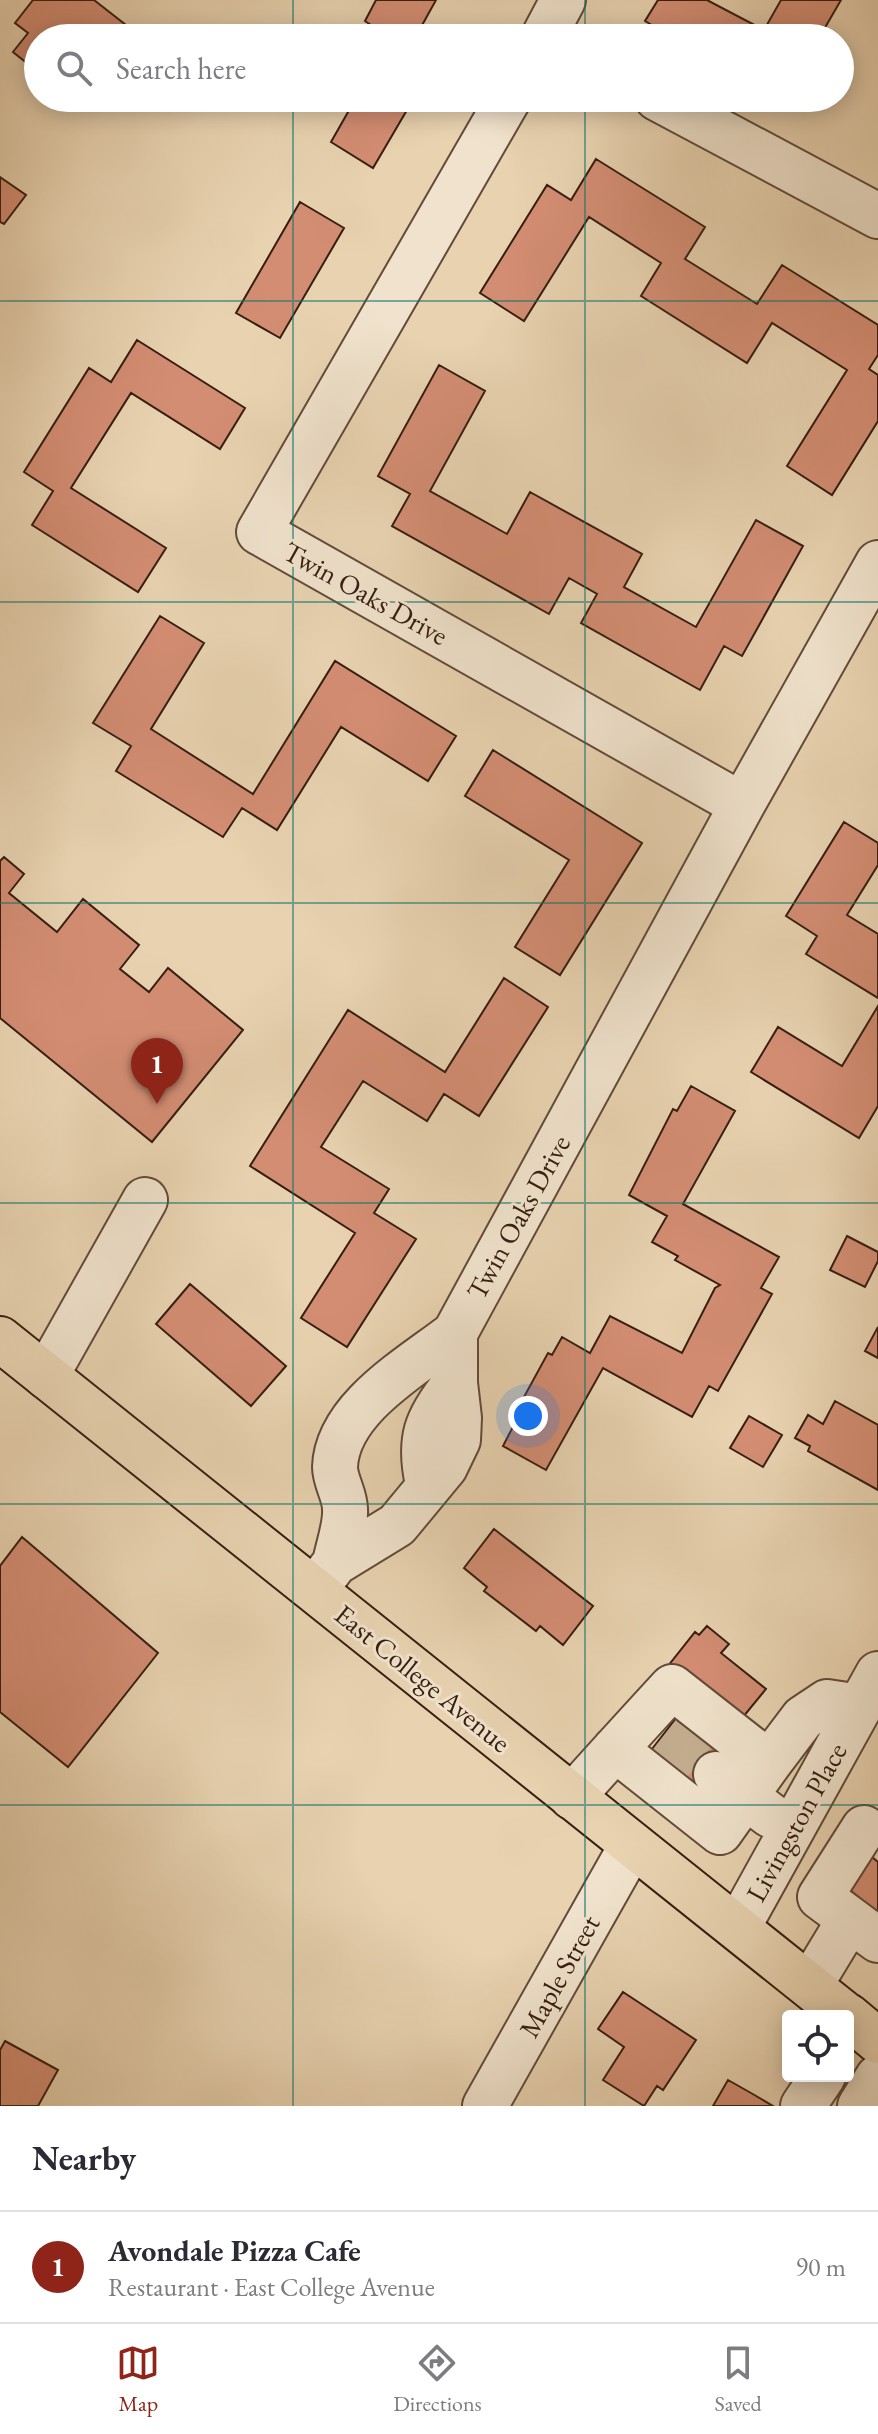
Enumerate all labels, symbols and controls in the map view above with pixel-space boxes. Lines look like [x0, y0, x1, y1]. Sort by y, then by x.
search box [24, 24, 854, 112]
icon: search [52, 46, 96, 90]
text: Search here [116, 49, 246, 88]
street label: Twin Oaks Drive [277, 533, 455, 653]
pin: 1 [131, 1038, 183, 1104]
street label: Twin Oaks Drive [458, 1128, 578, 1306]
your location [508, 1396, 548, 1436]
street label: East College Avenue [328, 1596, 518, 1760]
street label: Livingston Place [737, 1736, 855, 1908]
street label: Maple Street [511, 1908, 607, 2044]
map controls [782, 2010, 854, 2082]
button: locate [782, 2010, 854, 2082]
text: Nearby [32, 2136, 136, 2180]
text: Avondale Pizza Cafe [108, 2231, 361, 2270]
text: 1 [51, 2250, 65, 2284]
text: 90 m [796, 2250, 846, 2284]
text: Restaurant · East College Avenue [108, 2270, 435, 2304]
tab: Map [116, 2341, 160, 2418]
tab: Directions [393, 2341, 482, 2418]
tab: Saved [714, 2341, 762, 2418]

